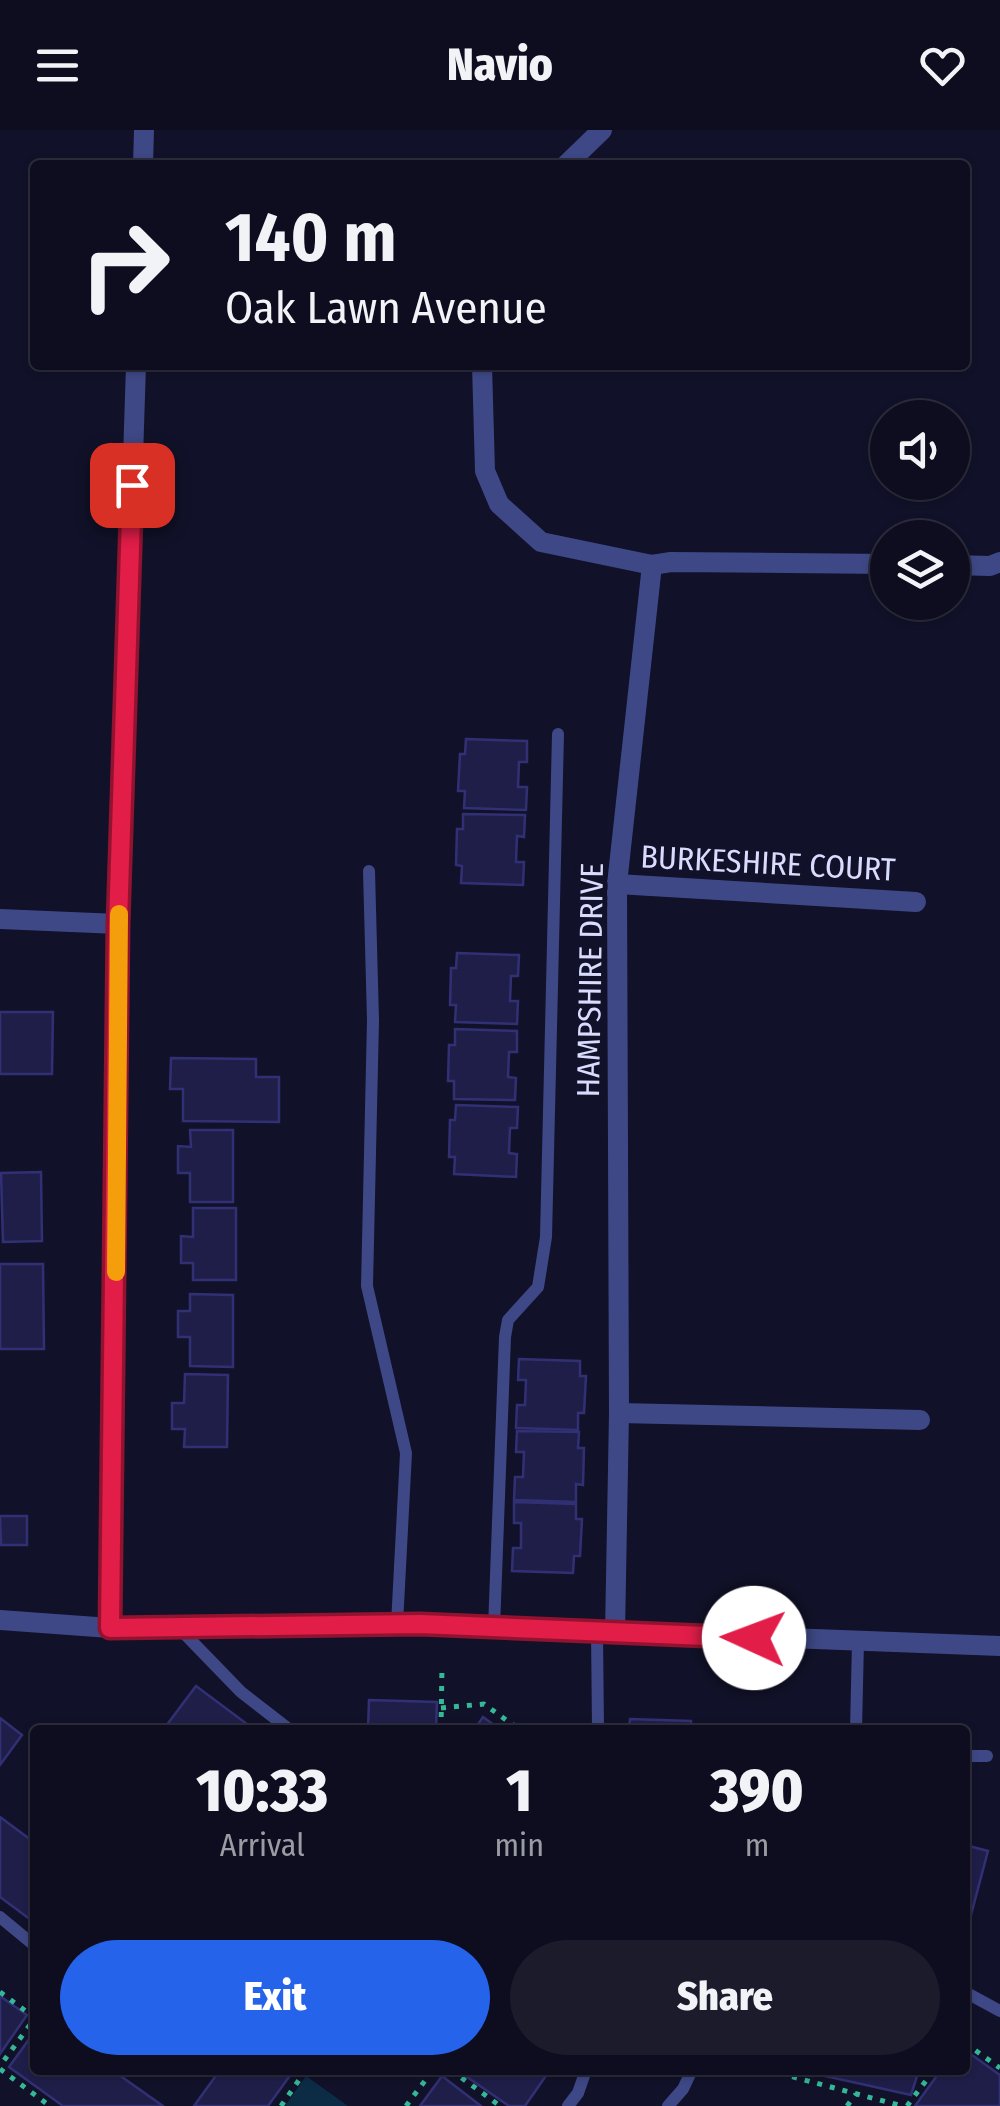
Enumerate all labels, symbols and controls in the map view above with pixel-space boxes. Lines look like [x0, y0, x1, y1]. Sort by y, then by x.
icon: menu [30, 38, 85, 93]
text: Navio [447, 38, 553, 92]
icon: heart [915, 38, 970, 93]
text: 140 m [225, 196, 397, 280]
icon: right [60, 200, 190, 330]
text: Oak Lawn Avenue [225, 281, 547, 335]
map controls [870, 400, 970, 620]
button: sound [870, 400, 970, 500]
pin [90, 443, 175, 528]
icon: arrive [105, 458, 160, 513]
button: layers [870, 520, 970, 620]
street label: BURKESHIRE COURT [640, 837, 897, 889]
street label: HAMPSHIRE DRIVE [569, 862, 611, 1098]
position arrow [702, 1586, 806, 1690]
text: 10:33 [196, 1755, 328, 1827]
text: 1 [506, 1755, 532, 1827]
text: 390 [710, 1755, 804, 1827]
text: Arrival [220, 1826, 305, 1864]
text: min [494, 1826, 544, 1864]
text: m [745, 1826, 769, 1864]
button: Exit [60, 1940, 490, 2055]
button: Share [510, 1940, 940, 2055]

